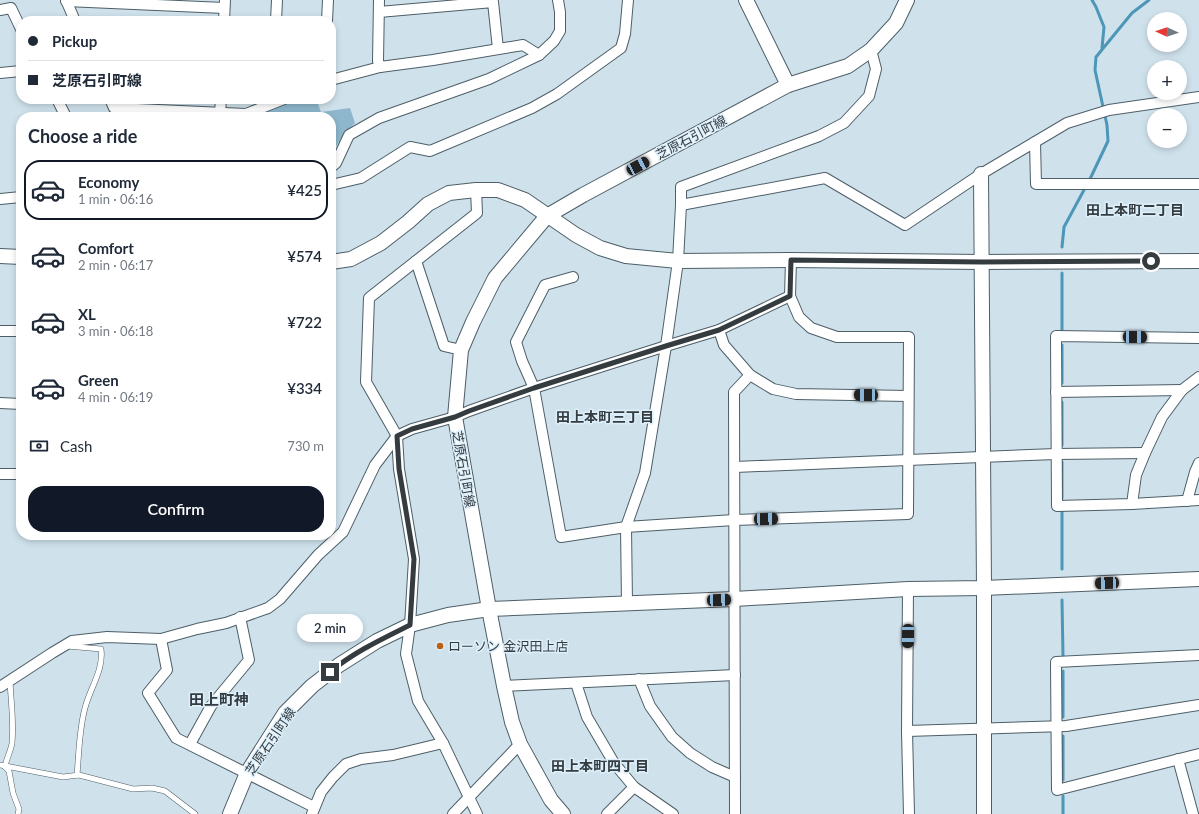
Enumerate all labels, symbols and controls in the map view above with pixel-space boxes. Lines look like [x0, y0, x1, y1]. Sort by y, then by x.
north arrow [1147, 12, 1187, 52]
map controls [1147, 12, 1187, 148]
text: Pickup [52, 32, 97, 50]
button: + [1147, 60, 1187, 100]
text: 芝原石引町線 [52, 71, 142, 89]
button: − [1147, 108, 1187, 148]
street label: 芝原石引町線 [653, 112, 729, 162]
text: Choose a ride [28, 125, 137, 147]
car [625, 155, 651, 177]
icon: car [30, 172, 66, 208]
text: Economy [78, 173, 139, 191]
text: ¥425 [287, 181, 322, 199]
text: 1 min · 06:16 [78, 191, 153, 207]
district label: 田上本町二丁目 [1086, 201, 1184, 218]
icon: car [30, 238, 66, 274]
text: Comfort [78, 239, 134, 257]
text: ¥574 [287, 247, 322, 265]
route start [1142, 252, 1160, 270]
text: 2 min · 06:17 [78, 257, 153, 273]
icon: car [30, 304, 66, 340]
text: XL [78, 305, 96, 323]
text: ¥722 [287, 313, 322, 331]
text: 3 min · 06:18 [78, 323, 153, 339]
car [1123, 331, 1147, 343]
icon: car [30, 370, 66, 406]
text: Green [78, 371, 119, 389]
text: ¥334 [287, 379, 322, 397]
text: 4 min · 06:19 [78, 389, 153, 405]
car [854, 389, 878, 401]
district label: 田上本町三丁目 [556, 408, 654, 425]
street label: 芝原石引町線 [449, 429, 479, 509]
icon: cash [28, 435, 50, 457]
text: Cash [60, 437, 92, 455]
text: 730 m [287, 438, 324, 454]
button: Confirm [28, 486, 324, 532]
car [754, 513, 778, 525]
car [1095, 577, 1119, 589]
car [707, 594, 731, 606]
callout: 2 min [297, 614, 363, 642]
text: 2 min [314, 620, 346, 636]
car [902, 624, 914, 648]
place label: ローソン 金沢田上店 [448, 638, 568, 654]
marker: ローソン 金沢田上店 [435, 641, 445, 651]
route end [321, 663, 339, 681]
district label: 田上町神 [189, 690, 249, 708]
street label: 芝原石引町線 [242, 704, 298, 778]
district label: 田上本町四丁目 [551, 757, 649, 774]

